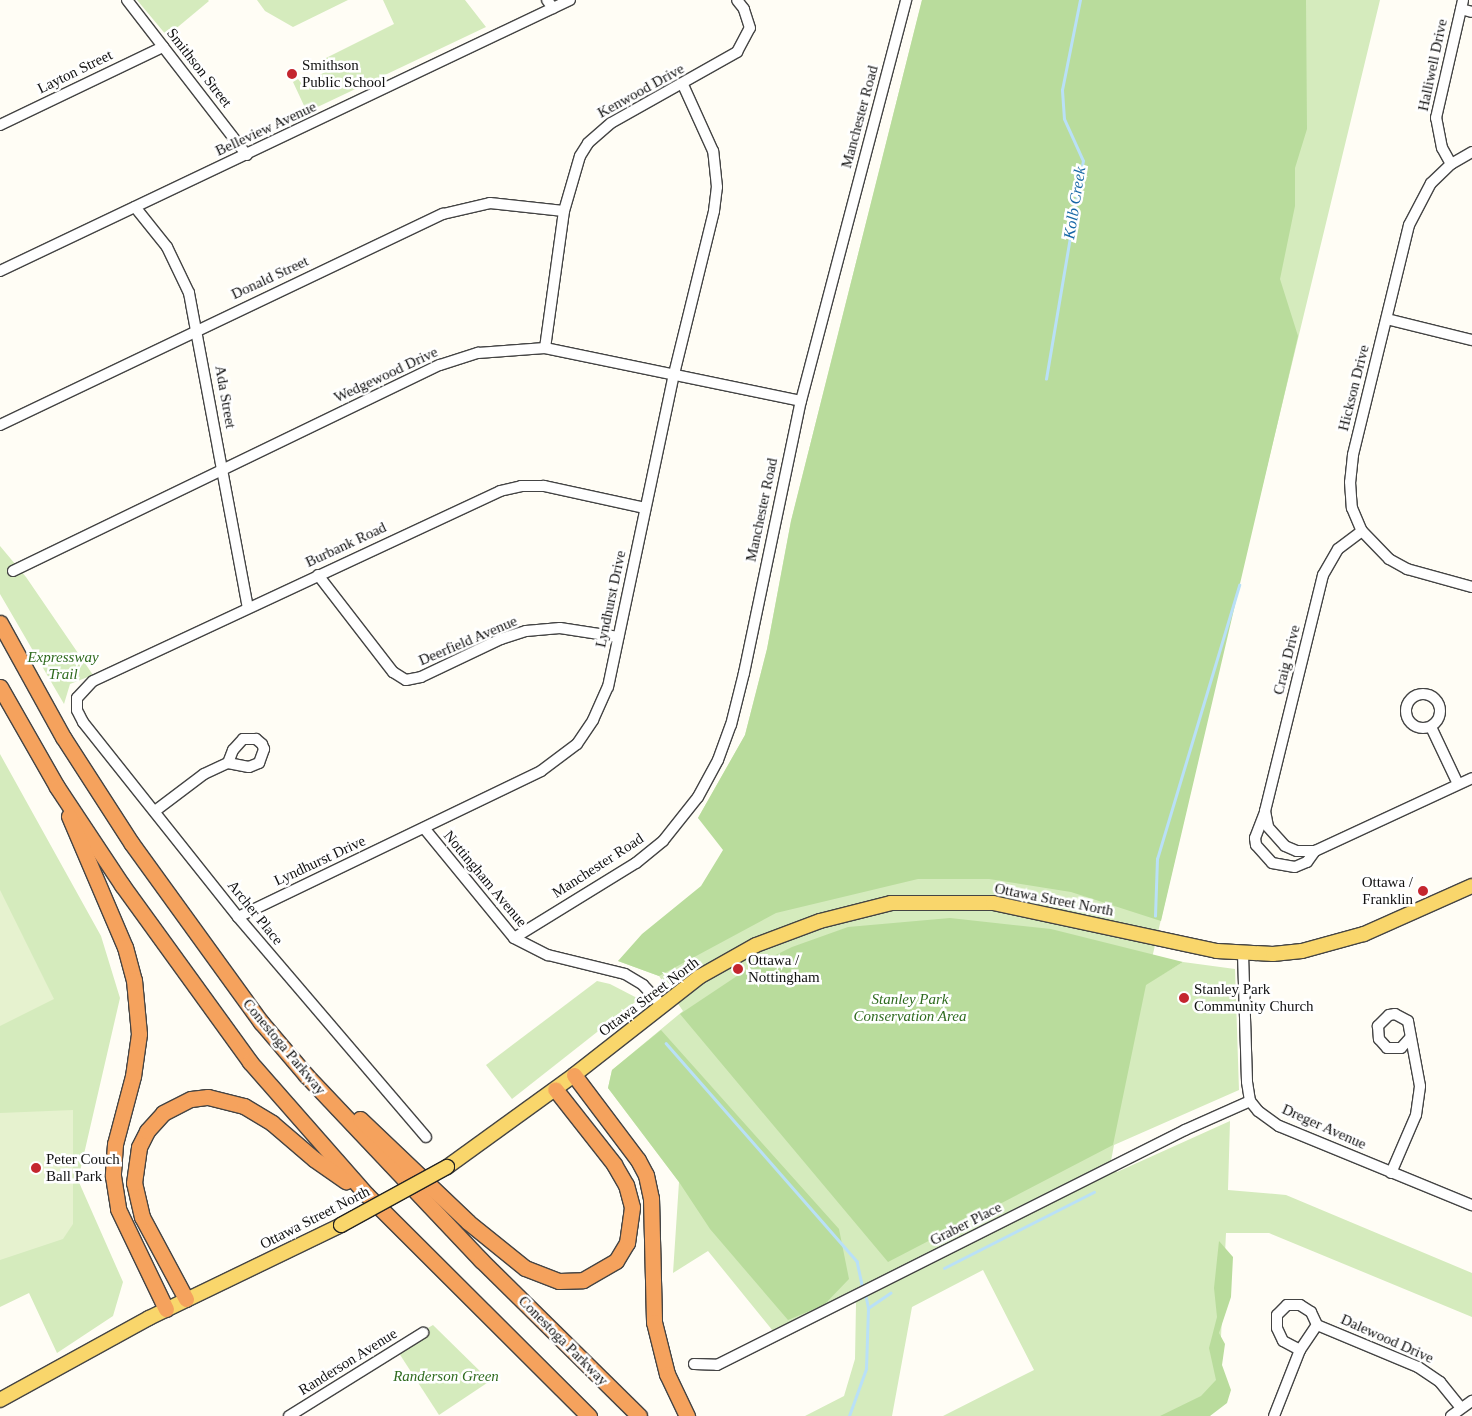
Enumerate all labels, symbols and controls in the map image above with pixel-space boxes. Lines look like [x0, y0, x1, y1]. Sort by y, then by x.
street label: Halliwell Drive [1414, 17, 1452, 113]
street label: Smithson Street [163, 25, 235, 111]
street label: Layton Street [35, 46, 115, 98]
place label: Smithson Public School [302, 56, 386, 91]
street label: Kenwood Drive [595, 60, 687, 122]
street label: Manchester Road [838, 64, 882, 170]
marker: Smithson Public School [286, 68, 298, 80]
street label: Belleview Avenue [212, 98, 320, 160]
water label: Kolb Creek [1060, 166, 1090, 240]
street label: Donald Street [229, 252, 311, 304]
street label: Wedgewood Drive [331, 343, 441, 407]
street label: Hickson Drive [1335, 343, 1373, 433]
street label: Ada Street [211, 364, 239, 430]
street label: Manchester Road [742, 457, 782, 563]
street label: Burbank Road [303, 518, 389, 572]
street label: Lyndhurst Drive [592, 549, 630, 649]
street label: Deerfield Avenue [416, 612, 520, 670]
street label: Craig Drive [1270, 623, 1304, 697]
park label: Expressway Trail [27, 648, 99, 683]
street label: Nottingham Avenue [439, 827, 531, 931]
street label: Manchester Road [549, 830, 647, 902]
street label: Lyndhurst Drive [271, 832, 369, 890]
place label: Ottawa / Franklin [1362, 873, 1413, 908]
street label: Archer Place [224, 877, 286, 949]
street label: Ottawa Street North [993, 880, 1115, 920]
marker: Ottawa / Franklin [1417, 885, 1429, 897]
place label: Ottawa / Nottingham [748, 951, 820, 986]
street label: Ottawa Street North [595, 953, 703, 1041]
marker: Ottawa / Nottingham [732, 963, 744, 975]
place label: Stanley Park Community Church [1194, 980, 1314, 1015]
park label: Stanley Park Conservation Area [853, 990, 967, 1025]
marker: Stanley Park Community Church [1178, 992, 1190, 1004]
street label: Conestoga Parkway [239, 995, 329, 1099]
street label: Dreger Avenue [1279, 1100, 1369, 1154]
place label: Peter Couch Ball Park [46, 1150, 120, 1185]
marker: Peter Couch Ball Park [30, 1162, 42, 1174]
street label: Ottawa Street North [257, 1183, 373, 1253]
street label: Graber Place [927, 1198, 1005, 1250]
street label: Conestoga Parkway [514, 1292, 612, 1390]
street label: Dalewood Drive [1338, 1311, 1436, 1367]
street label: Randerson Avenue [295, 1324, 401, 1400]
park label: Randerson Green [393, 1368, 499, 1386]

